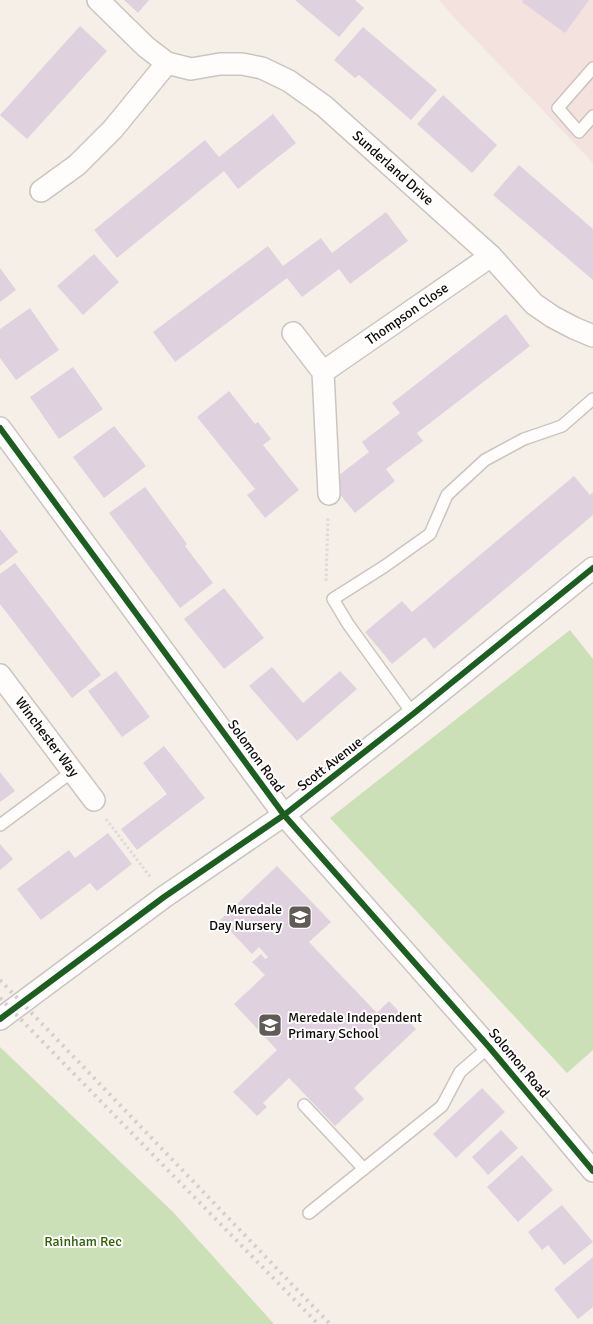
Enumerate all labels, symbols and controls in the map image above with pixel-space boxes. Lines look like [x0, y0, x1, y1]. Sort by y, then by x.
street label: Sunderland Drive [349, 127, 437, 209]
street label: Thompson Close [362, 279, 452, 349]
street label: Winchester Way [11, 694, 83, 781]
street label: Solomon Road [224, 716, 288, 796]
street label: Scott Avenue [294, 733, 366, 795]
place label: Meredale Day Nursery [209, 901, 282, 934]
school or university icon: Meredale Day Nursery [287, 904, 313, 930]
place label: Meredale Independent Primary School [288, 1009, 422, 1042]
school or university icon: Meredale Independent Primary School [257, 1012, 283, 1038]
street label: Solomon Road [485, 1025, 553, 1101]
park label: Rainham Rec [44, 1233, 122, 1250]

